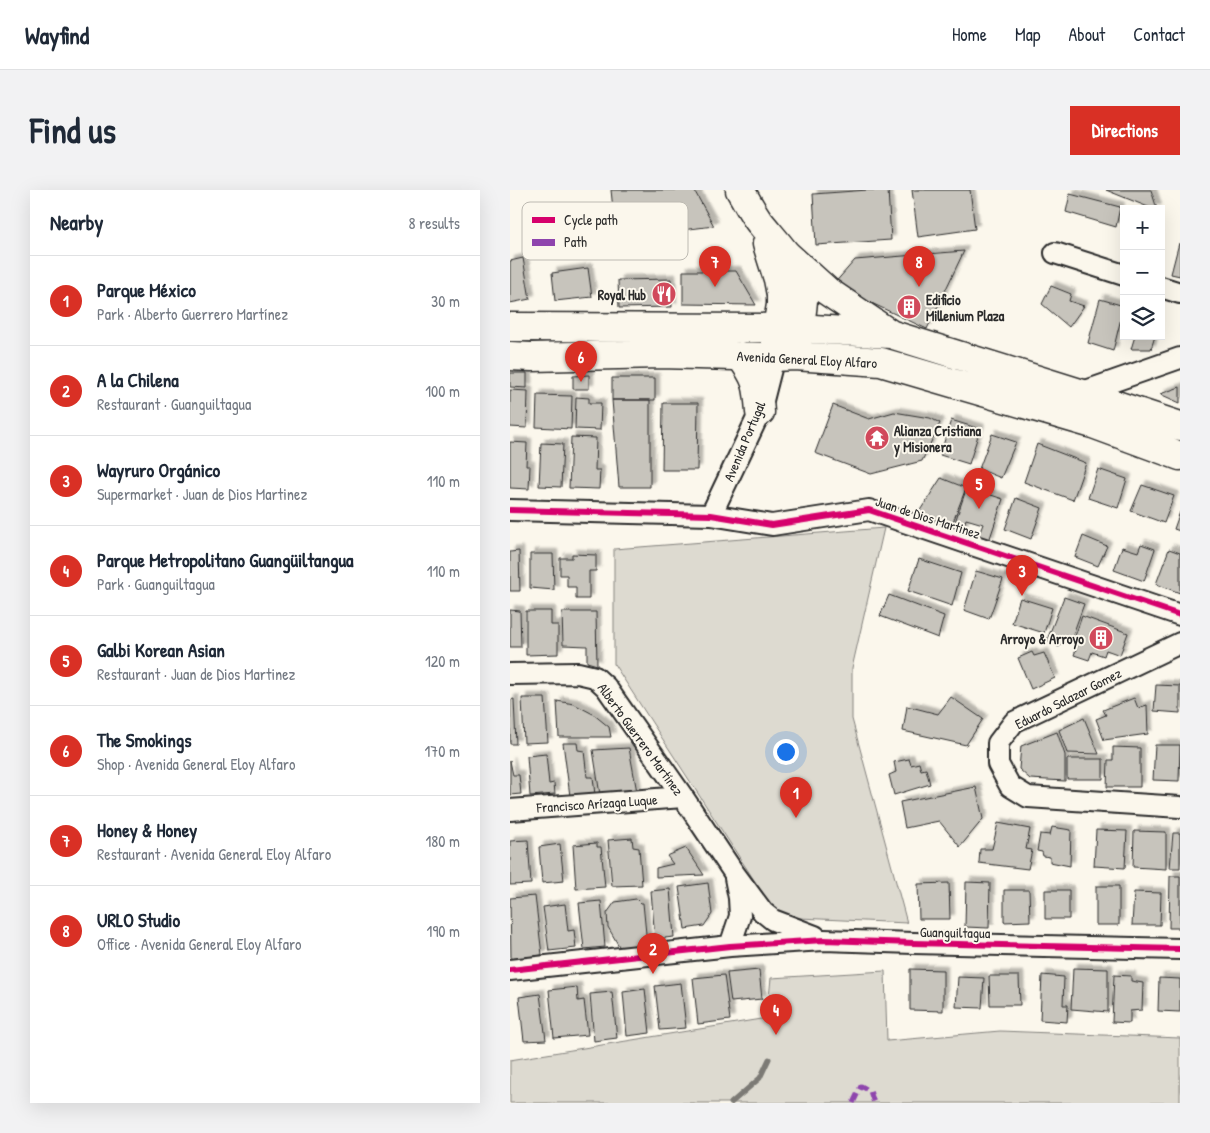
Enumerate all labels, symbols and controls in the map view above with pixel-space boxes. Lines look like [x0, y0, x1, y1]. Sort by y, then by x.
text: Wayfind [25, 19, 89, 51]
text: Home [952, 22, 987, 47]
text: Map [1015, 22, 1040, 47]
text: About [1068, 22, 1105, 47]
text: Contact [1133, 22, 1185, 47]
button: Directions [1070, 106, 1180, 155]
text: Find us [30, 107, 116, 154]
legend [522, 202, 688, 260]
map controls [1120, 205, 1165, 340]
button: + [1120, 205, 1165, 250]
text: Nearby [50, 208, 103, 237]
text: Cycle path [564, 210, 618, 230]
text: 8 results [408, 212, 460, 234]
text: Path [564, 232, 587, 251]
pin: 7 [699, 246, 731, 287]
pin: 8 [903, 246, 935, 287]
button: − [1120, 250, 1165, 295]
text: Parque México [97, 277, 196, 303]
restaurant icon: Royal Hub [651, 281, 677, 307]
place label: Royal Hub [598, 285, 646, 306]
text: 1 [63, 290, 69, 312]
text: 30 m [431, 290, 460, 312]
place label: Edificio Millenium Plaza [926, 290, 1005, 325]
building icon: Edificio Millenium Plaza [896, 294, 922, 320]
button: layers [1120, 295, 1165, 340]
text: Park · Alberto Guerrero Martínez [97, 303, 288, 325]
pin: 6 [565, 341, 597, 382]
street label: Avenida General Eloy Alfaro [736, 346, 878, 373]
text: A la Chilena [97, 367, 179, 393]
text: 2 [62, 380, 70, 402]
text: 100 m [425, 380, 460, 402]
text: Restaurant · Guanguiltagua [97, 393, 251, 415]
street label: Avenida Portugal [719, 398, 770, 484]
place label: Alianza Cristiana y Misionera [893, 421, 982, 458]
temple icon: Alianza Cristiana y Misionera [864, 425, 890, 451]
text: Wayruro Orgánico [97, 457, 220, 483]
pin: 5 [963, 468, 995, 509]
text: 3 [62, 470, 70, 492]
text: 110 m [427, 470, 460, 492]
text: Supermarket · Juan de Dios Martinez [97, 483, 307, 505]
street label: Juan de Dios Martinez [873, 491, 983, 543]
text: Parque Metropolitano Guangüiltangua [97, 547, 354, 573]
pin: 3 [1006, 555, 1038, 596]
text: 4 [63, 560, 69, 582]
text: 110 m [427, 560, 460, 582]
text: Park · Guanguiltagua [97, 573, 215, 595]
building icon: Arroyo & Arroyo [1088, 625, 1114, 651]
place label: Arroyo & Arroyo [1001, 629, 1084, 650]
text: Galbi Korean Asian [97, 637, 225, 663]
text: 5 [63, 650, 69, 672]
text: 120 m [425, 650, 460, 672]
text: Restaurant · Juan de Dios Martinez [97, 663, 295, 685]
street label: Eduardo Salazar Gomez [1012, 663, 1124, 733]
street label: Alberto Guerrero Martínez [594, 679, 688, 799]
text: The Smokings [97, 727, 192, 753]
your location [773, 739, 799, 765]
text: 6 [63, 740, 69, 762]
text: 170 m [425, 740, 460, 762]
text: Shop · Avenida General Eloy Alfaro [97, 753, 295, 775]
pin: 1 [780, 777, 812, 818]
street label: Francisco Arízaga Luque [535, 789, 658, 818]
text: Honey & Honey [97, 817, 197, 843]
text: 7 [62, 830, 70, 852]
text: 180 m [426, 830, 460, 852]
text: Restaurant · Avenida General Eloy Alfaro [97, 843, 331, 865]
text: URLO Studio [97, 907, 180, 933]
text: 8 [63, 920, 69, 942]
text: 190 m [427, 920, 460, 942]
street label: Guanguiltagua [920, 922, 991, 943]
text: Office · Avenida General Eloy Alfaro [97, 933, 302, 955]
pin: 2 [637, 933, 669, 974]
pin: 4 [760, 994, 792, 1035]

